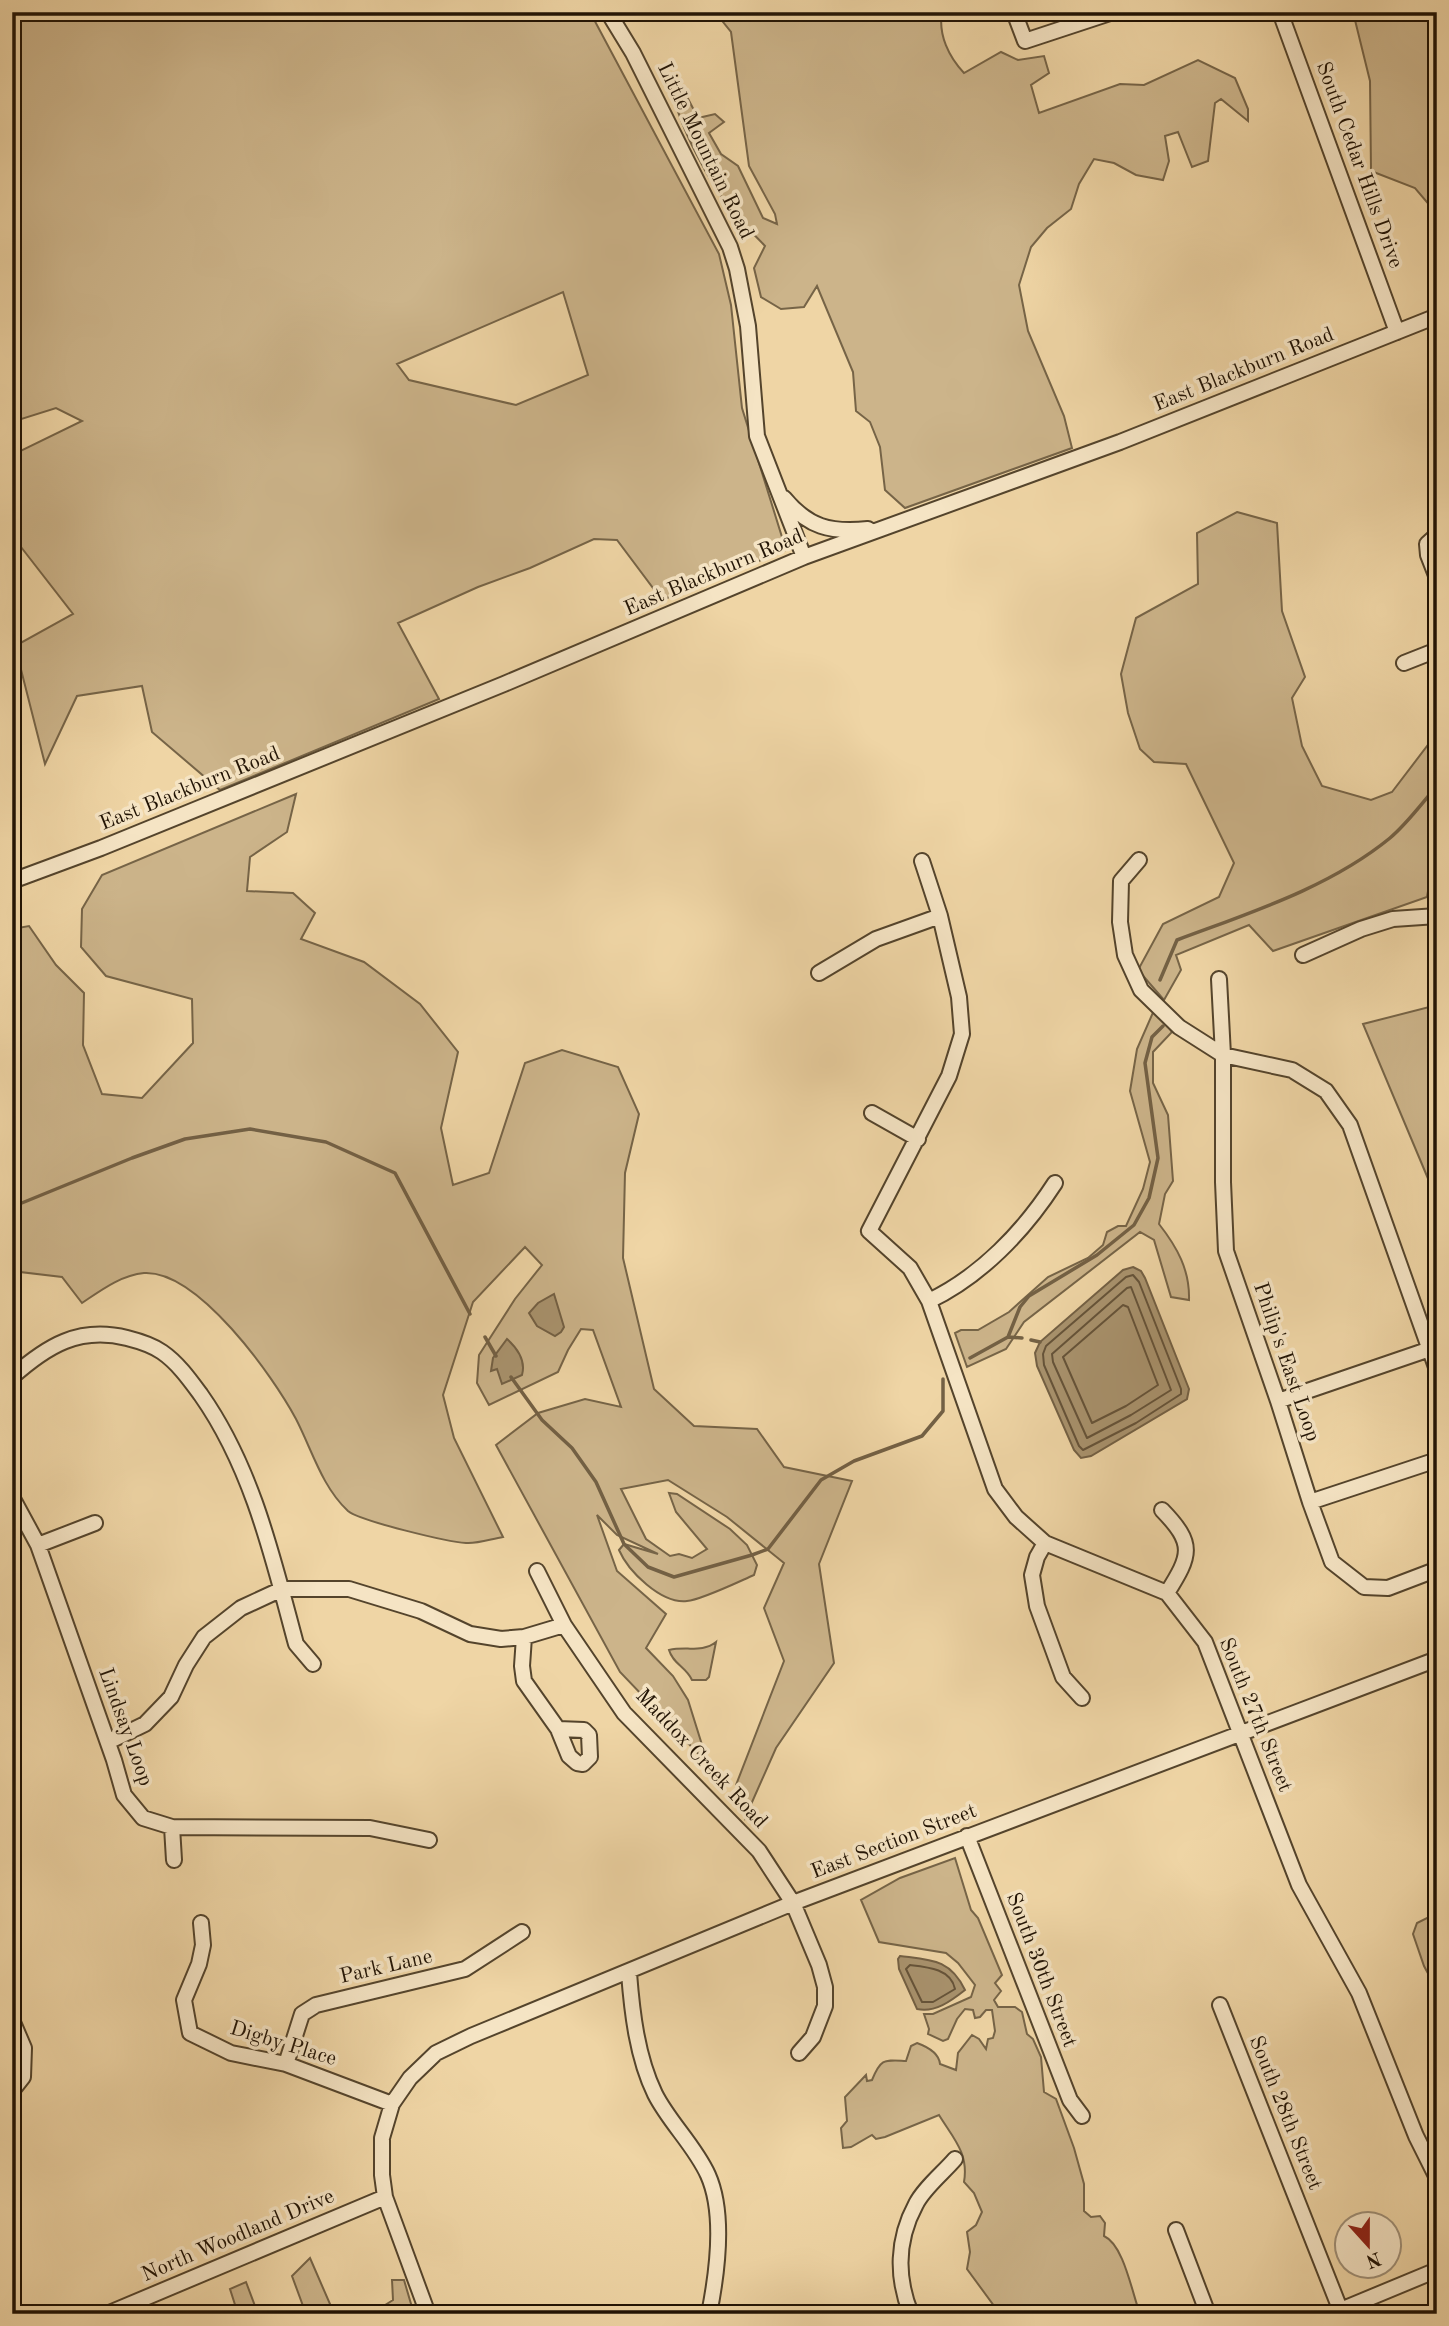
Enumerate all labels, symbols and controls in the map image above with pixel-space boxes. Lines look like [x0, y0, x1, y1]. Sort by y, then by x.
street label: Little Mountain Road [653, 59, 757, 243]
street label: South Cedar Hills Drive [1312, 59, 1406, 271]
street label: East Blackburn Road [1151, 324, 1337, 416]
street label: East Blackburn Road [621, 526, 807, 620]
street label: East Blackburn Road [97, 743, 283, 835]
street label: Philip's East Loop [1249, 1280, 1323, 1444]
street label: South 27th Street [1215, 1635, 1295, 1795]
street label: Lindsay Loop [94, 1665, 156, 1789]
street label: Maddox Creek Road [631, 1685, 771, 1833]
street label: East Section Street [808, 1801, 980, 1883]
street label: South 30th Street [1002, 1890, 1080, 2050]
street label: Park Lane [338, 1946, 434, 1988]
street label: Digby Place [227, 2018, 339, 2070]
street label: South 28th Street [1245, 2033, 1325, 2193]
street label: North Woodland Drive [139, 2186, 337, 2286]
north arrow [1334, 2210, 1404, 2280]
text: N [1363, 2247, 1383, 2270]

